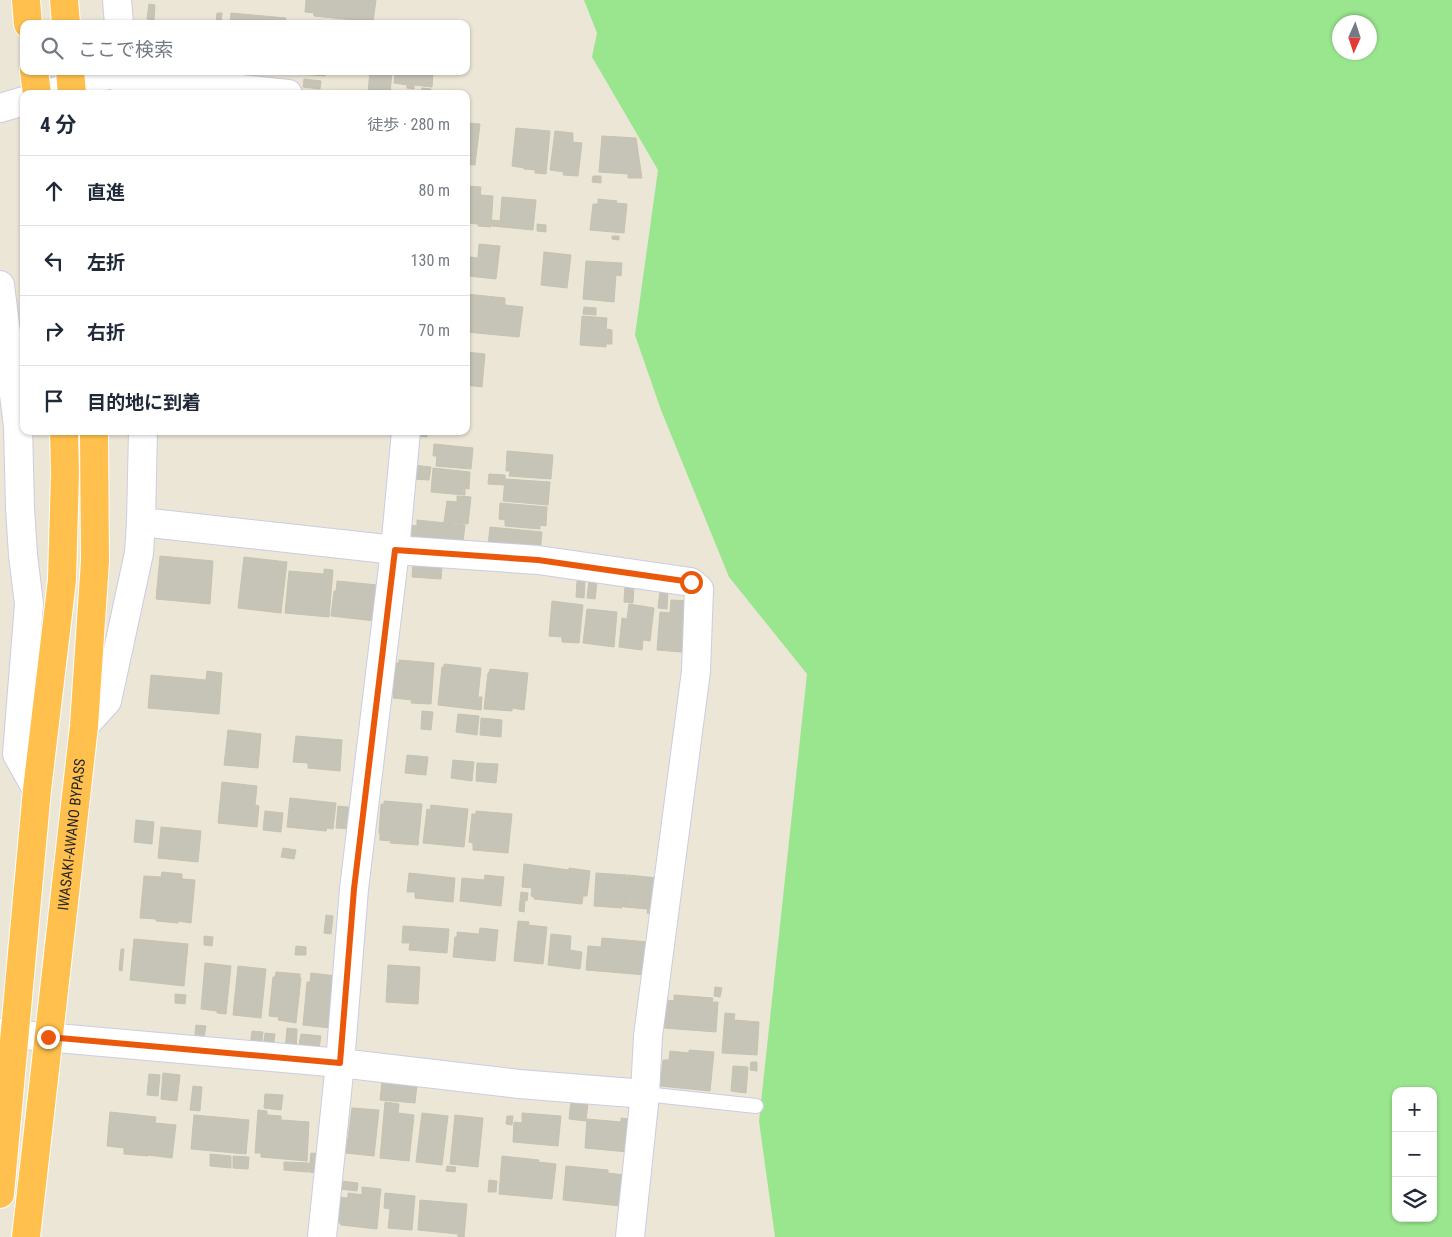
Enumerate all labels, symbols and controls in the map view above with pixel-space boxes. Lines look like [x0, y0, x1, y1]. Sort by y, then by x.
north arrow [1332, 15, 1377, 60]
search box [20, 20, 470, 75]
icon: search [38, 34, 66, 62]
text: ここで検索 [78, 38, 173, 61]
text: 4 分 [40, 113, 76, 137]
text: 徒歩 · 280 m [367, 115, 450, 134]
icon: ahead [40, 177, 68, 205]
text: 直進 [87, 181, 125, 204]
text: 80 m [418, 181, 450, 200]
icon: left [40, 247, 68, 275]
text: 左折 [87, 251, 125, 274]
text: 130 m [411, 251, 450, 270]
icon: right [40, 317, 68, 345]
text: 右折 [87, 321, 125, 344]
text: 70 m [418, 321, 450, 340]
icon: arrive [40, 387, 68, 415]
text: 目的地に到着 [87, 391, 201, 414]
route start [680, 571, 703, 594]
street label: IWASAKI-AWANO BYPASS [54, 758, 89, 911]
route end [37, 1026, 60, 1049]
map controls [1392, 1087, 1437, 1222]
button: + [1392, 1087, 1437, 1132]
button: − [1392, 1132, 1437, 1177]
button: layers [1392, 1177, 1437, 1222]

